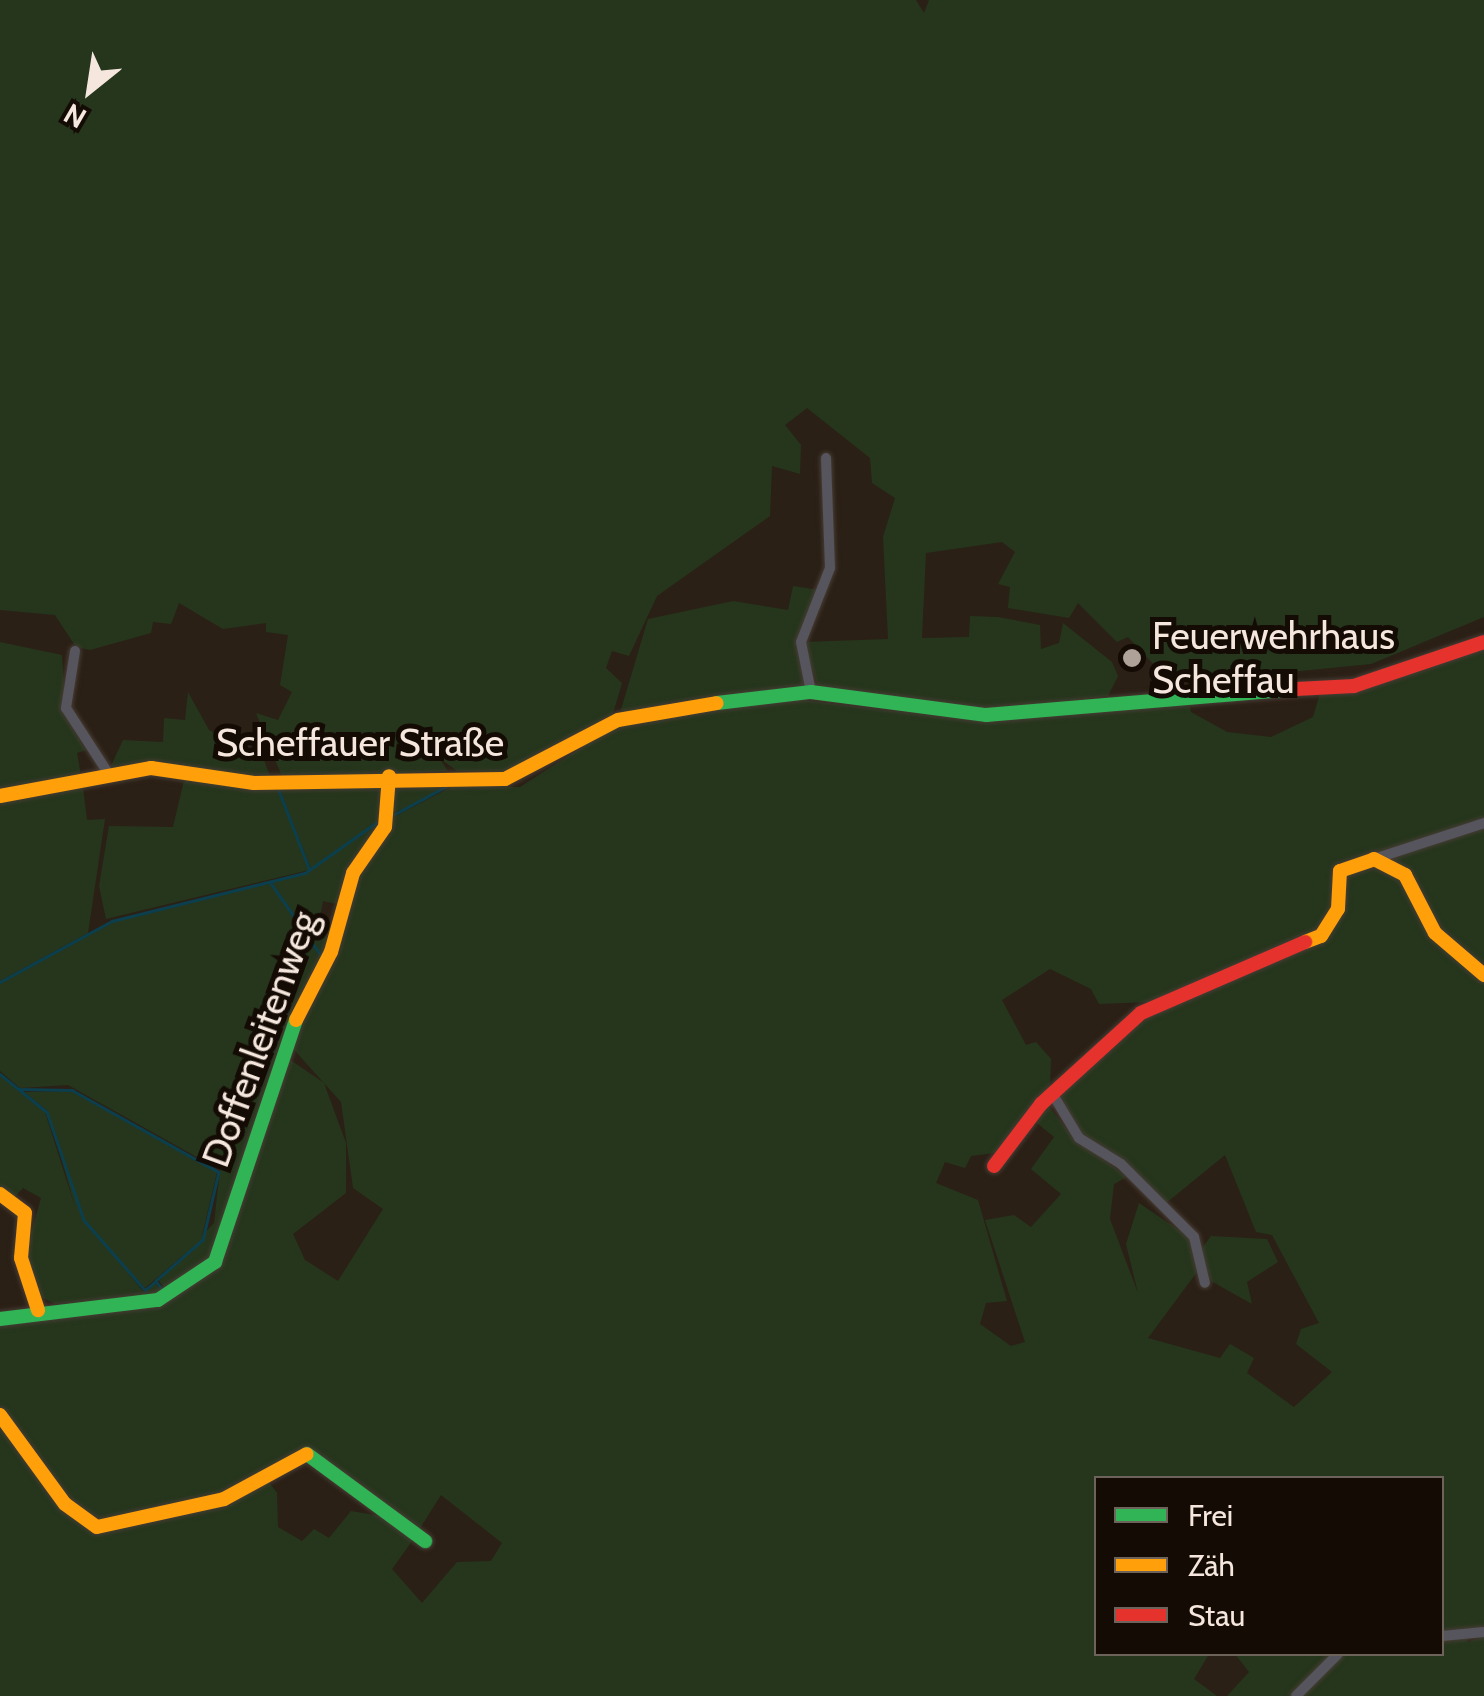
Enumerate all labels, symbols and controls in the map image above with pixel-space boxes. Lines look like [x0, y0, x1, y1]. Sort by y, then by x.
north arrow [40, 40, 140, 140]
text: N [58, 96, 92, 136]
place label: Feuerwehrhaus Scheffau [1152, 613, 1395, 702]
marker: Feuerwehrhaus Scheffau [1121, 647, 1143, 669]
street label: Scheffauer Straße [216, 720, 504, 766]
street label: Doffenleitenweg [193, 905, 327, 1173]
legend [1094, 1476, 1444, 1656]
text: Frei [1188, 1497, 1233, 1534]
text: Zäh [1188, 1547, 1235, 1584]
text: Stau [1188, 1597, 1245, 1634]

